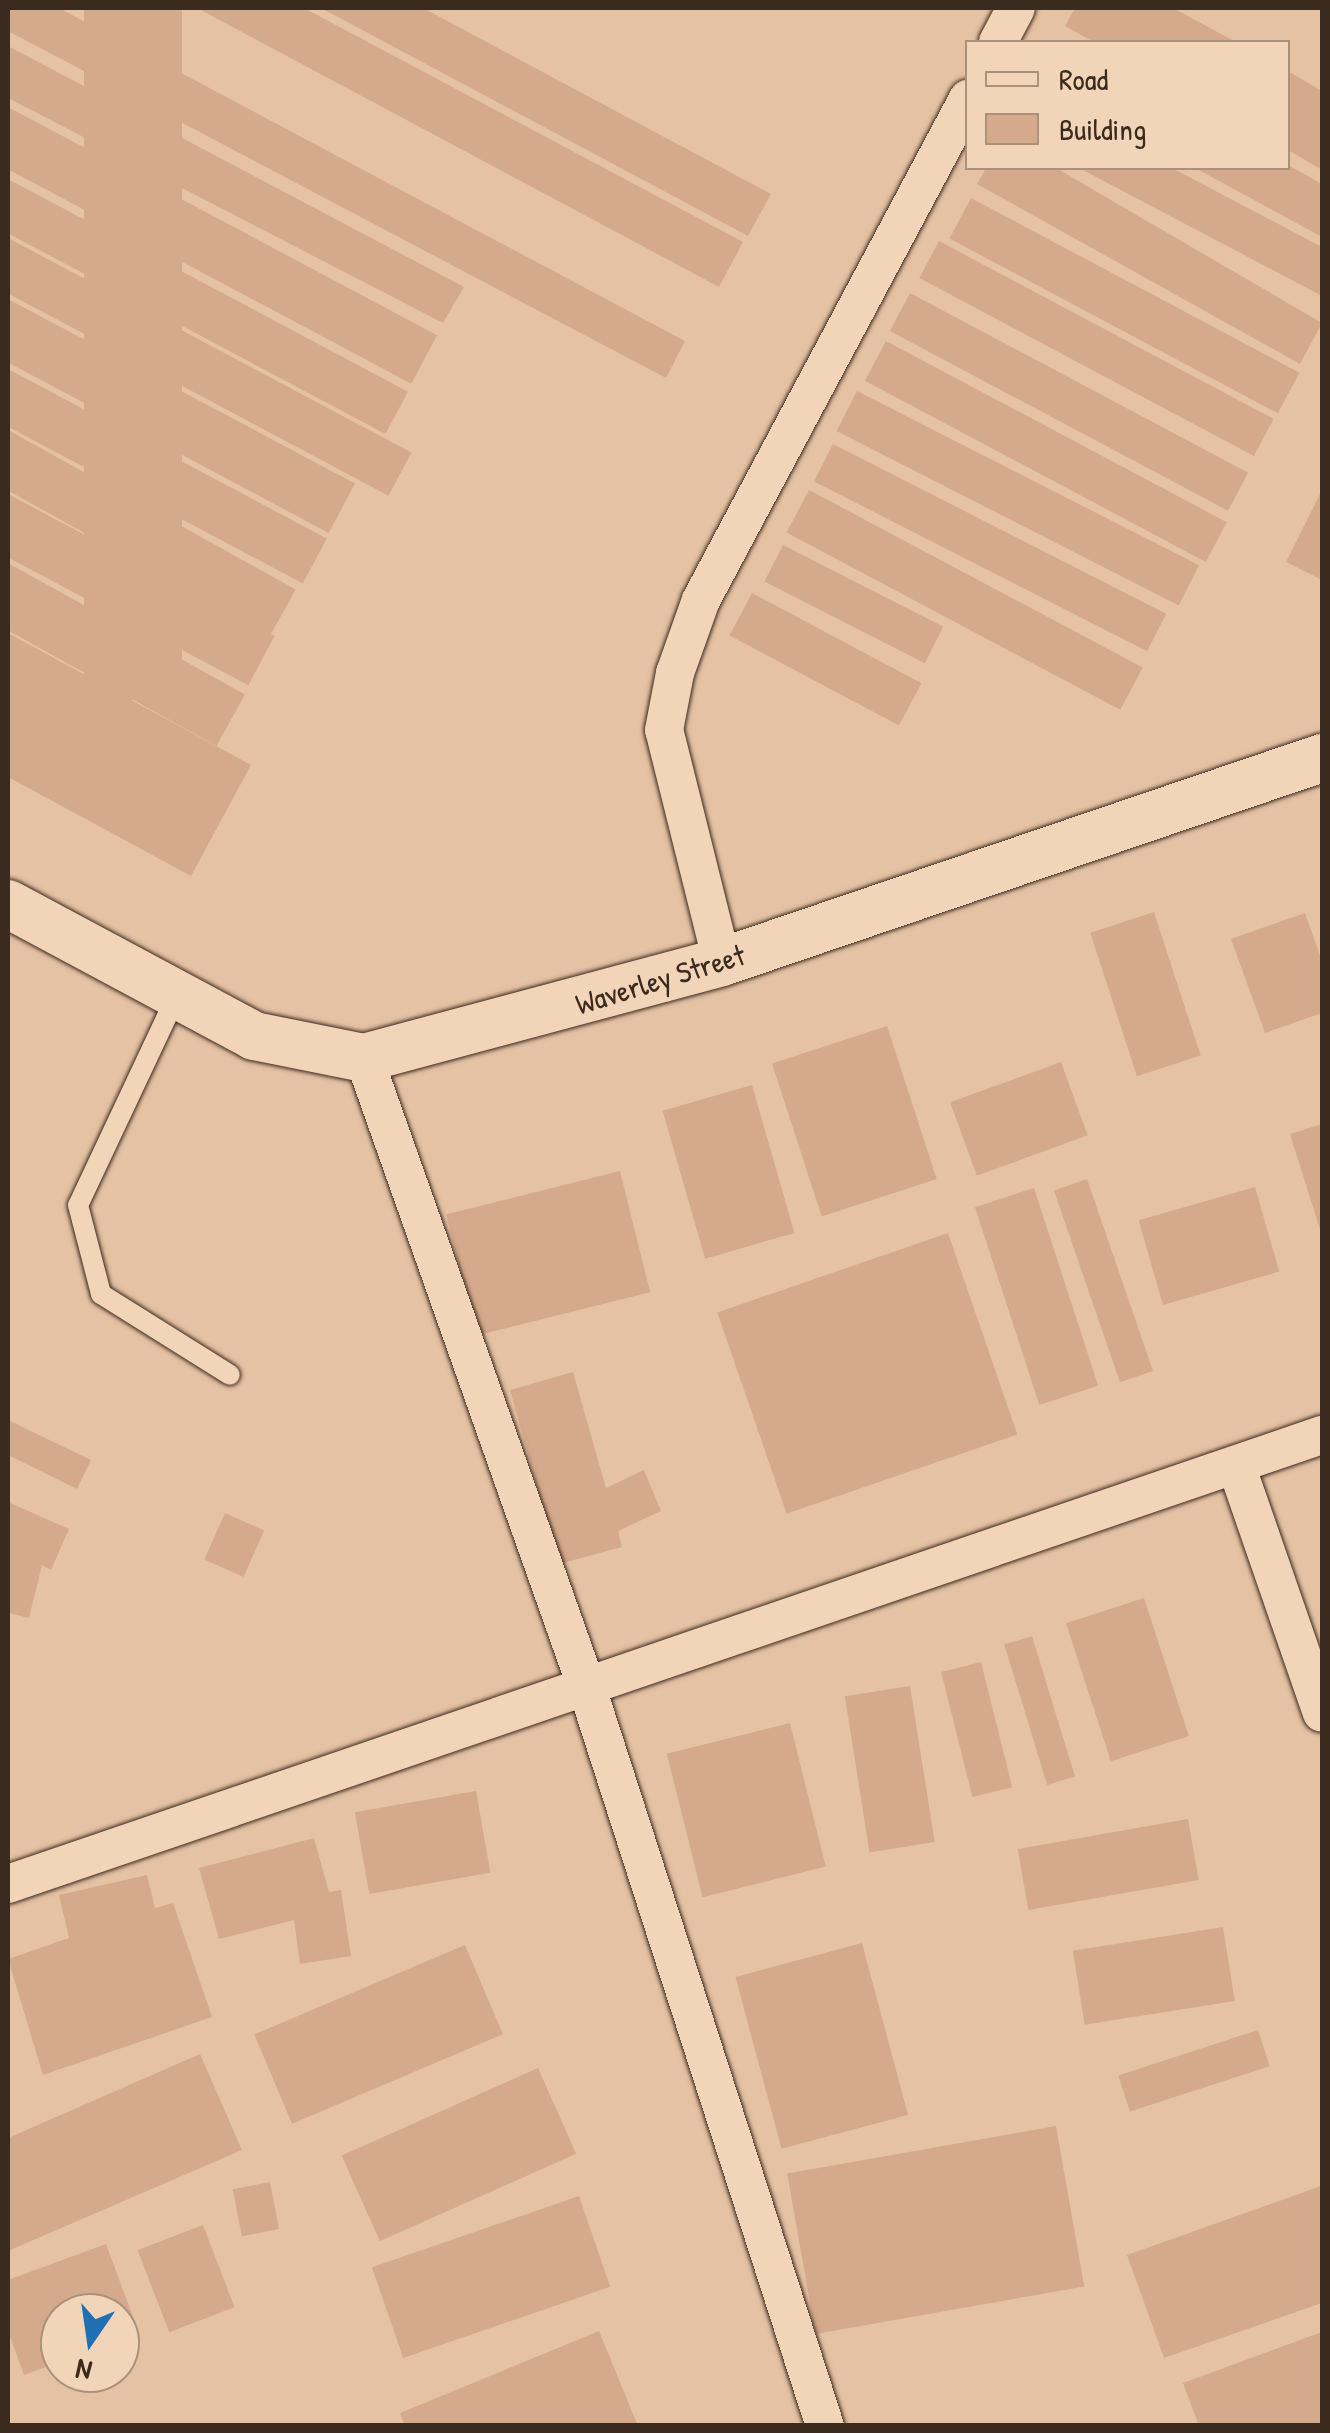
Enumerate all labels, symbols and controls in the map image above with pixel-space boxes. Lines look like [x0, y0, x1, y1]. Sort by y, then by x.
legend [965, 40, 1290, 170]
text: Road [1059, 59, 1108, 99]
text: Building [1059, 109, 1146, 149]
street label: Waverley Street [571, 936, 749, 1022]
north arrow [40, 2293, 140, 2393]
text: N [72, 2350, 95, 2390]

